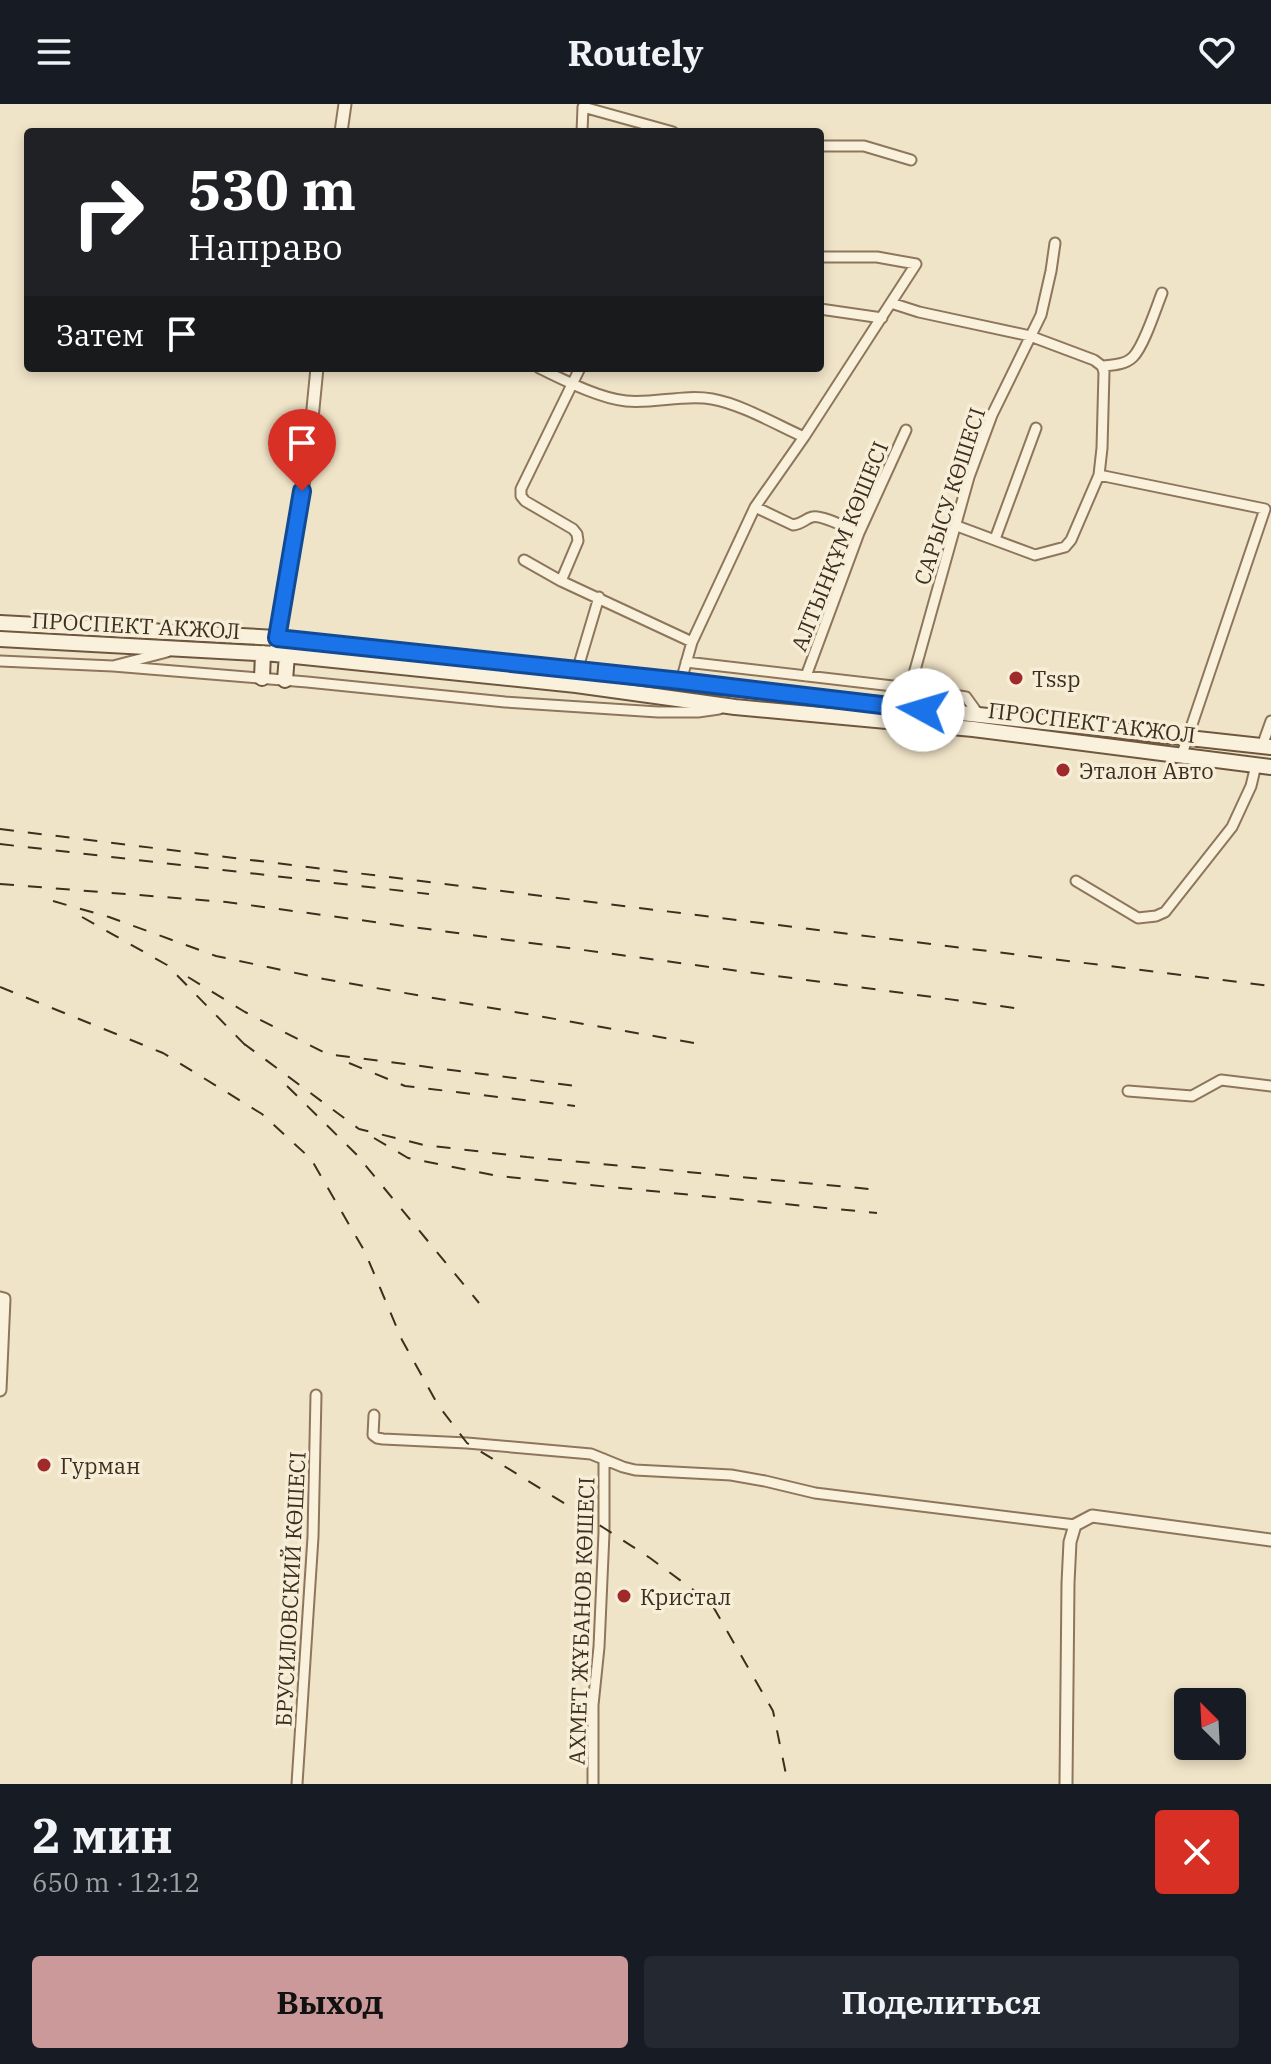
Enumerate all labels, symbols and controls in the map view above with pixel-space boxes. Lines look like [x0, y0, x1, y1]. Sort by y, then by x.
text: Routely [568, 29, 703, 76]
icon: menu [32, 30, 76, 74]
icon: heart [1195, 30, 1239, 74]
text: 530 m [188, 153, 356, 225]
icon: right [56, 160, 160, 264]
text: Направо [188, 223, 343, 270]
icon: arrive [160, 312, 204, 356]
text: Затем [56, 315, 144, 354]
street label: САРЫСУ КӨШЕСІ [907, 404, 991, 588]
pin [268, 409, 336, 491]
icon: arrive [280, 421, 324, 465]
street label: АЛТЫНҚҰМ КӨШЕСІ [784, 437, 894, 655]
street label: ПРОСПЕКТ АКЖОЛ [31, 605, 241, 645]
place label: Tssp [1032, 664, 1081, 693]
position arrow [881, 668, 965, 752]
marker: Tssp [1007, 669, 1025, 687]
street label: ПРОСПЕКТ АКЖОЛ [987, 695, 1197, 749]
place label: Эталон Авто [1079, 756, 1214, 785]
marker: Эталон Авто [1054, 761, 1072, 779]
place label: Гурман [60, 1451, 141, 1480]
street label: БРУСИЛОВСКИЙ КӨШЕСІ [268, 1451, 312, 1727]
marker: Гурман [35, 1456, 53, 1474]
street label: АХМЕТ ЖҰБАНОВ КӨШЕСІ [561, 1476, 601, 1766]
place label: Кристал [640, 1582, 731, 1611]
marker: Кристал [615, 1587, 633, 1605]
north arrow [1174, 1688, 1246, 1760]
map controls [1174, 1688, 1246, 1760]
text: 2 мин [32, 1804, 173, 1866]
button: close [1155, 1810, 1239, 1894]
text: 650 m · 12:12 [32, 1865, 200, 1899]
button: Выход [32, 1956, 628, 2048]
button: Поделиться [644, 1956, 1239, 2048]

